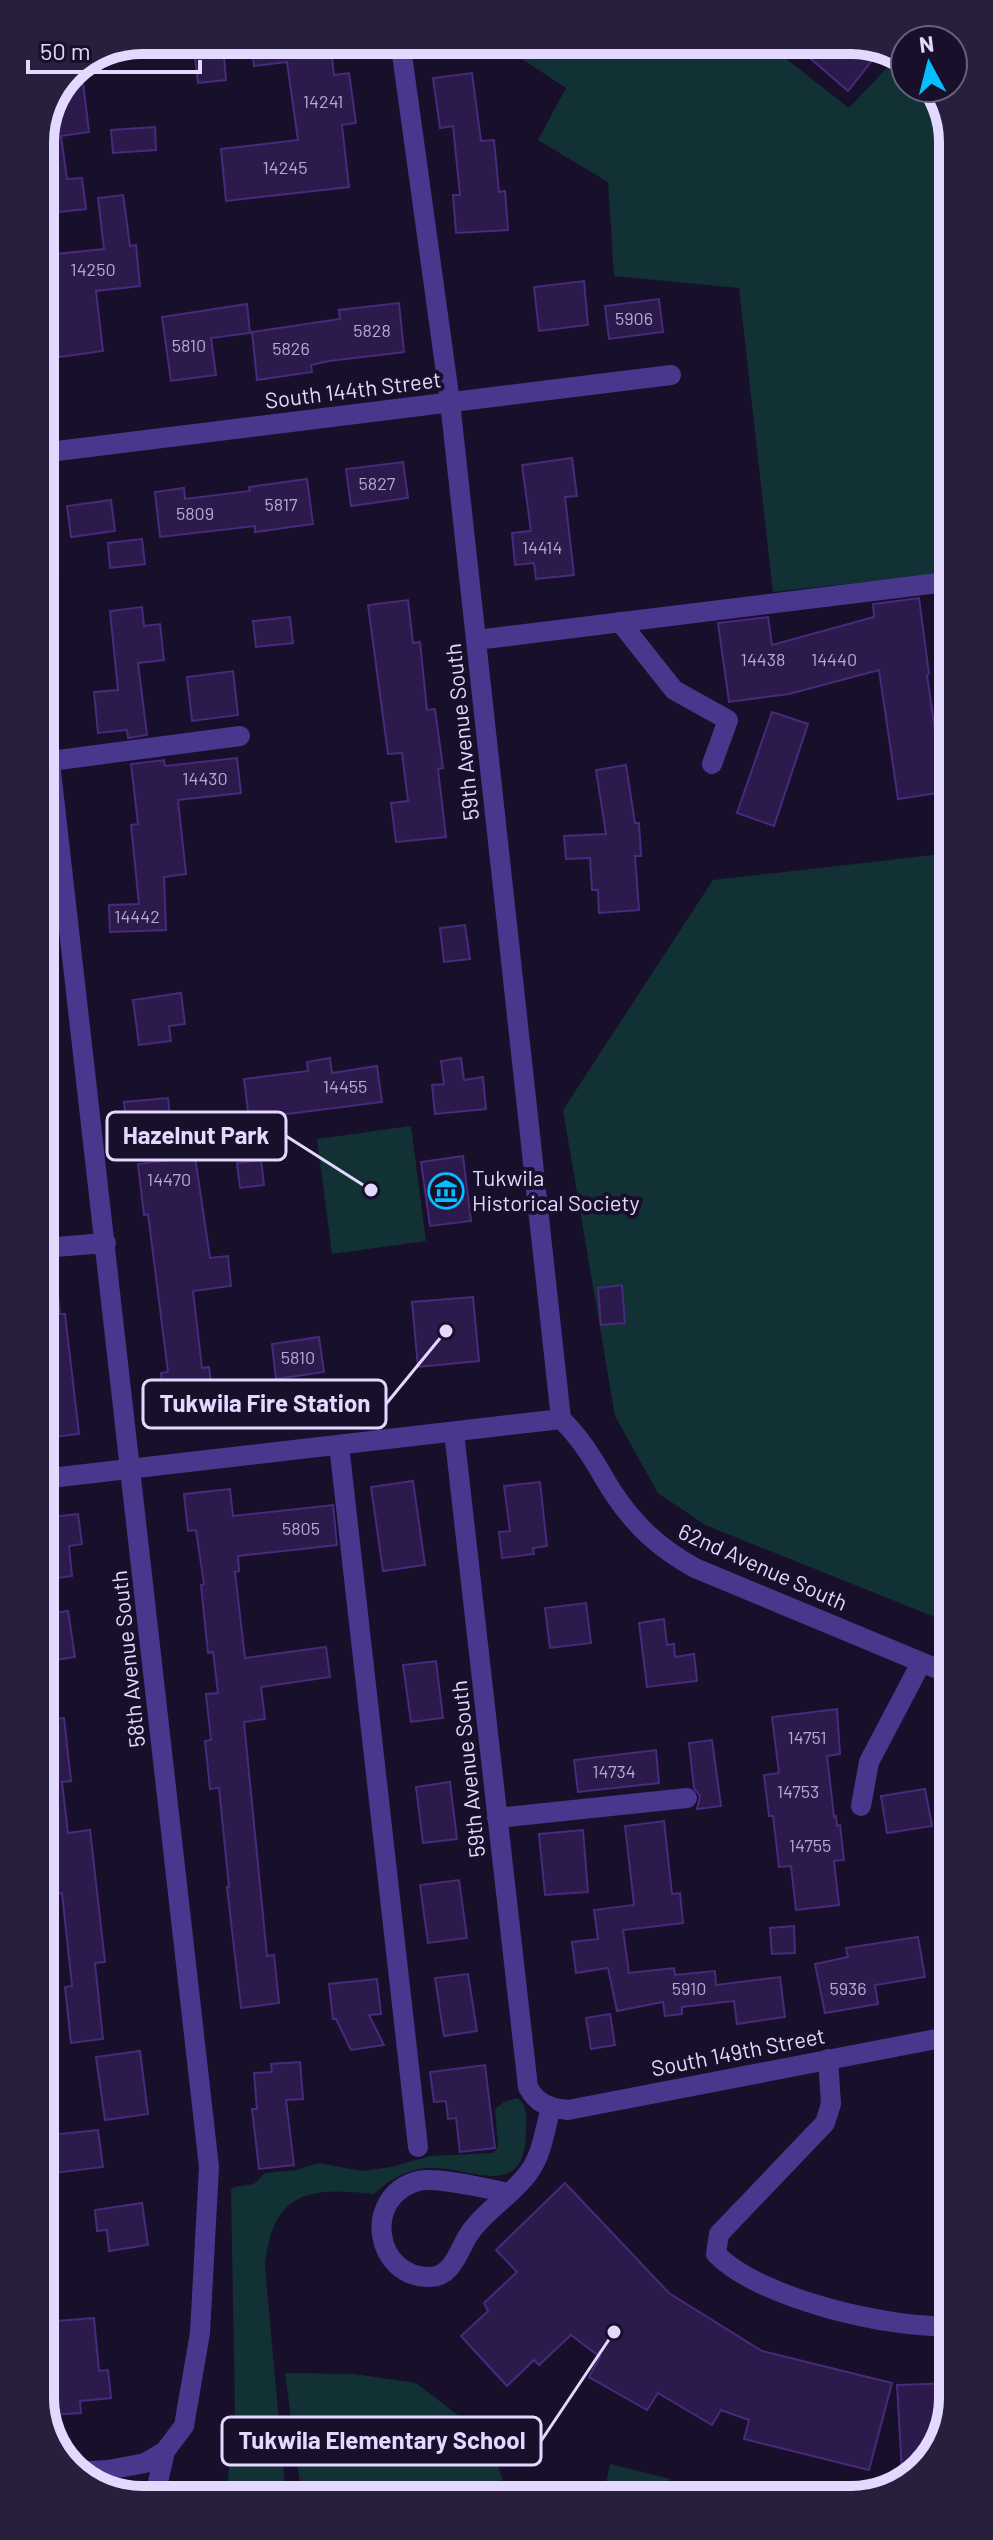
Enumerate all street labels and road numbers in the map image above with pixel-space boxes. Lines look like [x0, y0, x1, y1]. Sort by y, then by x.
street label: South 144th Street [263, 365, 442, 413]
street label: 59th Avenue South [439, 642, 483, 822]
street label: 62nd Avenue South [675, 1517, 852, 1615]
street label: 58th Avenue South [105, 1569, 149, 1749]
street label: 59th Avenue South [445, 1679, 489, 1859]
street label: South 149th Street [649, 2021, 827, 2081]

